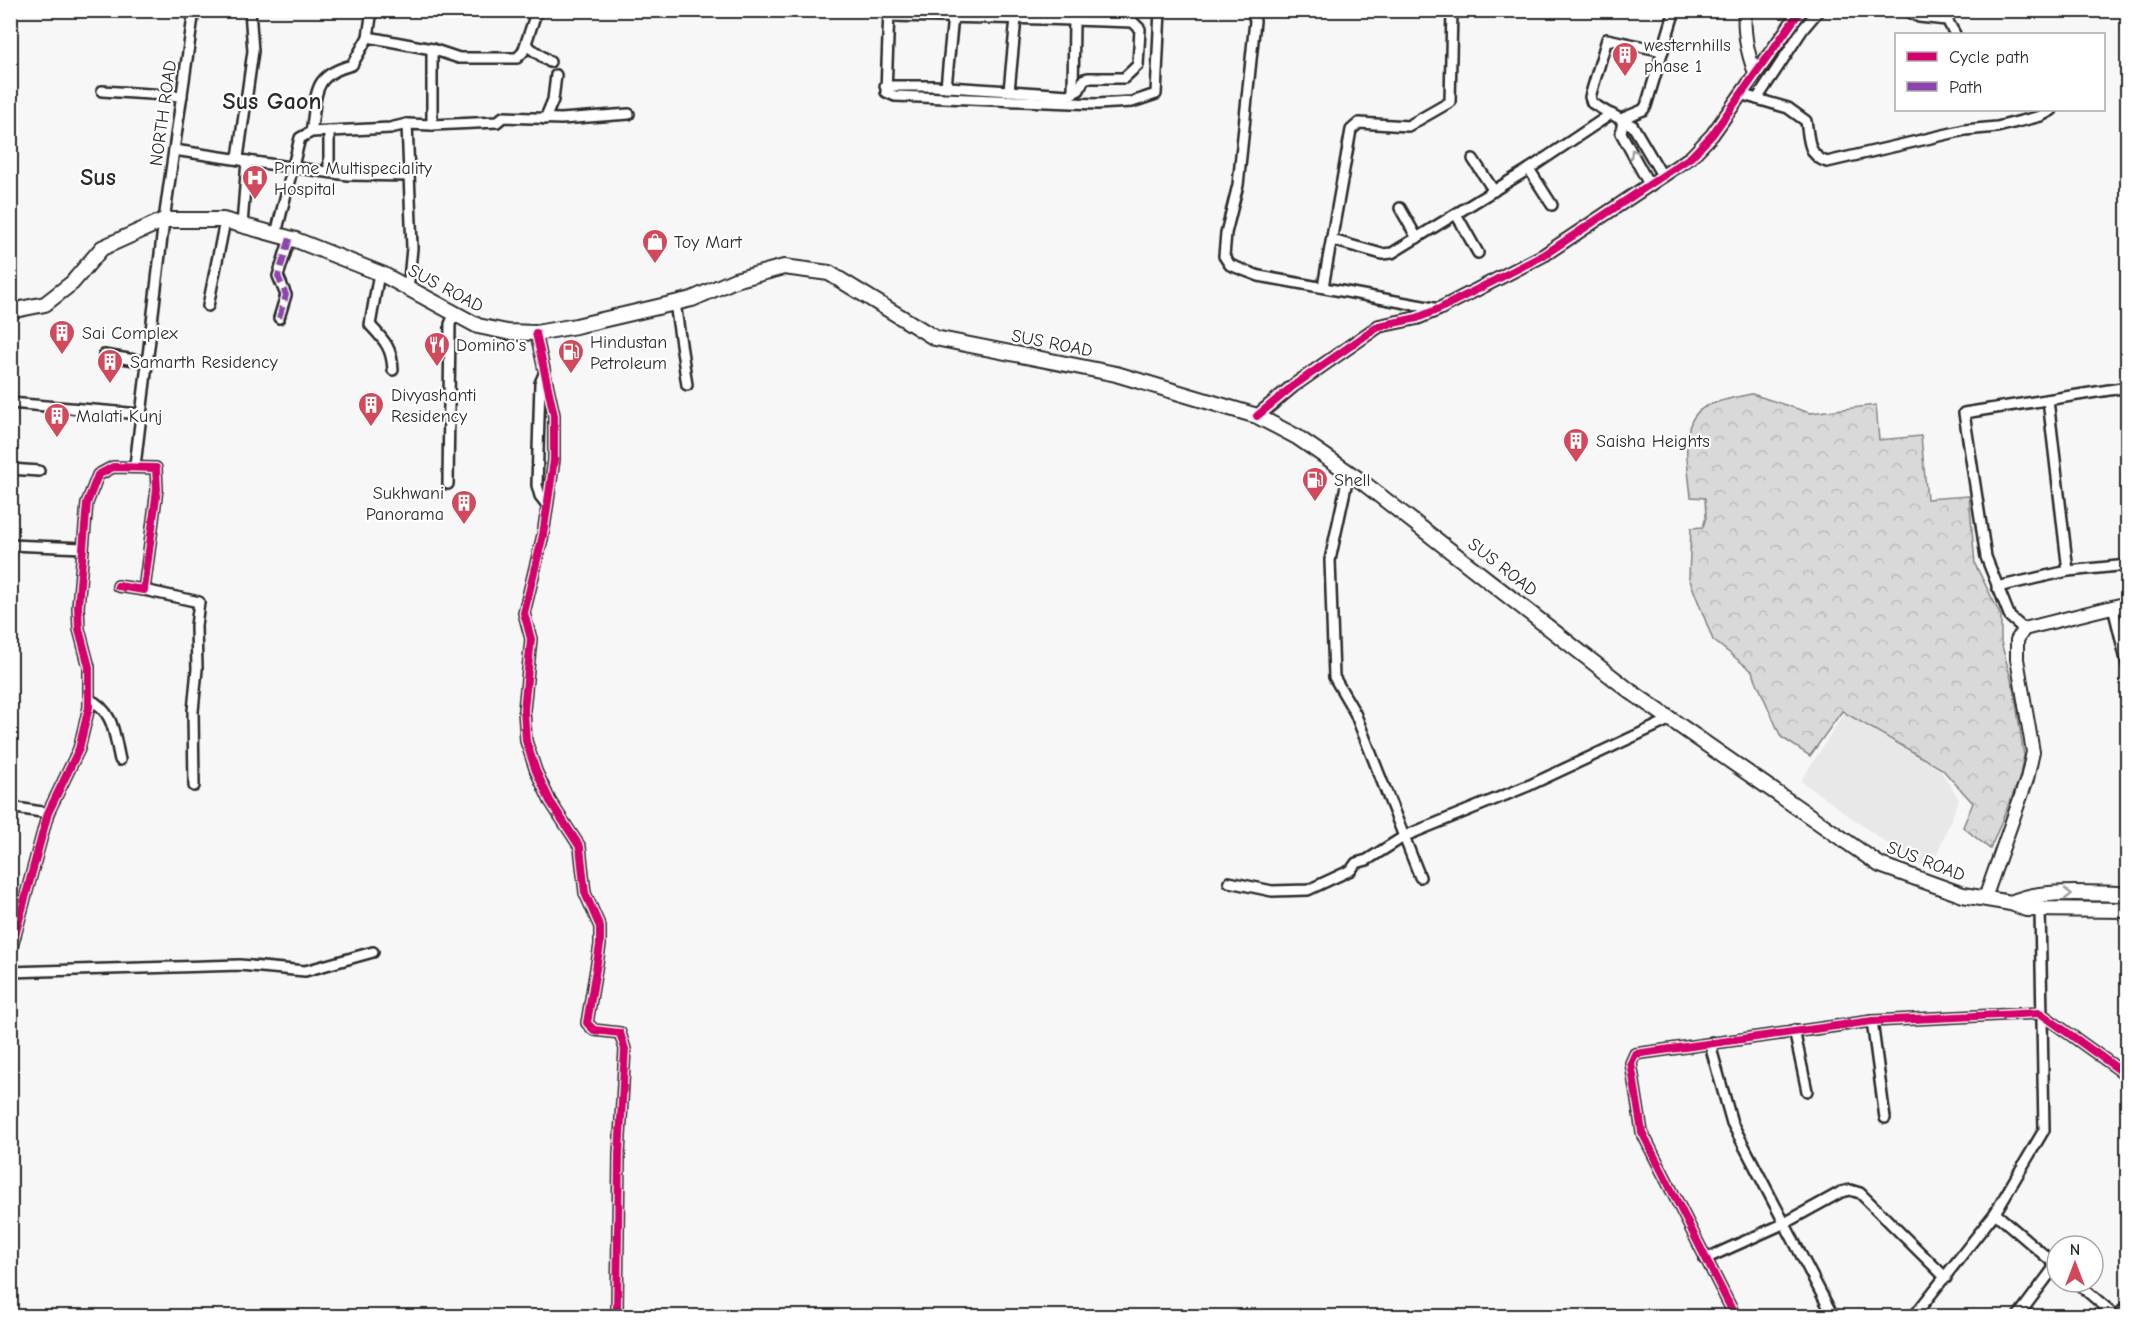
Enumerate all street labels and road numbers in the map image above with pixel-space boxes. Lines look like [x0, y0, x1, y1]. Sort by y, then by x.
street label: NORTH ROAD [146, 59, 181, 167]
street label: SUS ROAD [404, 260, 487, 317]
street label: SUS ROAD [1009, 325, 1094, 362]
street label: SUS ROAD [1464, 534, 1542, 601]
street label: SUS ROAD [1884, 837, 1968, 886]

